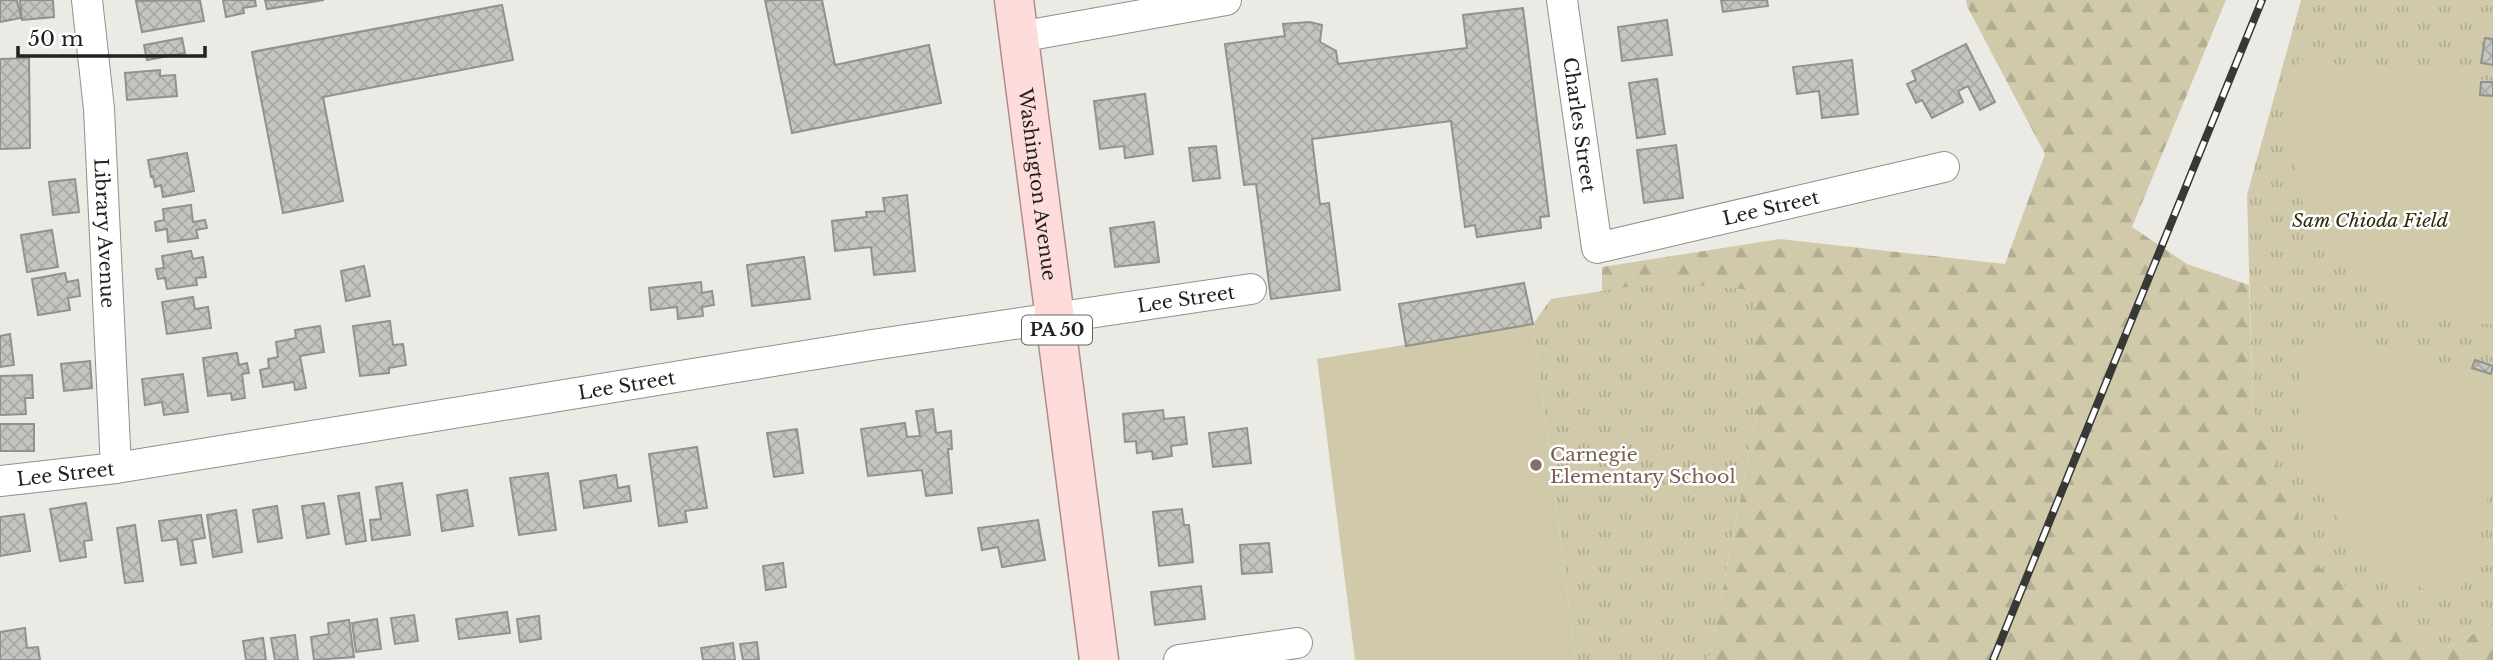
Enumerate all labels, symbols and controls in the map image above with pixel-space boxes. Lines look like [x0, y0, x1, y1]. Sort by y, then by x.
scale bar [18, 14, 205, 58]
text: 50 m [28, 26, 84, 52]
street label: Charles Street [1558, 56, 1600, 195]
street label: Washington Avenue [1013, 86, 1061, 282]
street label: Library Avenue [89, 158, 119, 309]
street label: Lee Street [1721, 185, 1822, 230]
park label: Sam Chioda Field [2292, 209, 2449, 232]
street label: Lee Street [1136, 280, 1237, 318]
road number: PA 50 [1022, 316, 1092, 344]
street label: Lee Street [576, 366, 678, 405]
place label: Carnegie Elementary School [1550, 443, 1736, 488]
street label: Lee Street [16, 457, 117, 491]
marker: Carnegie Elementary School [1528, 457, 1544, 473]

